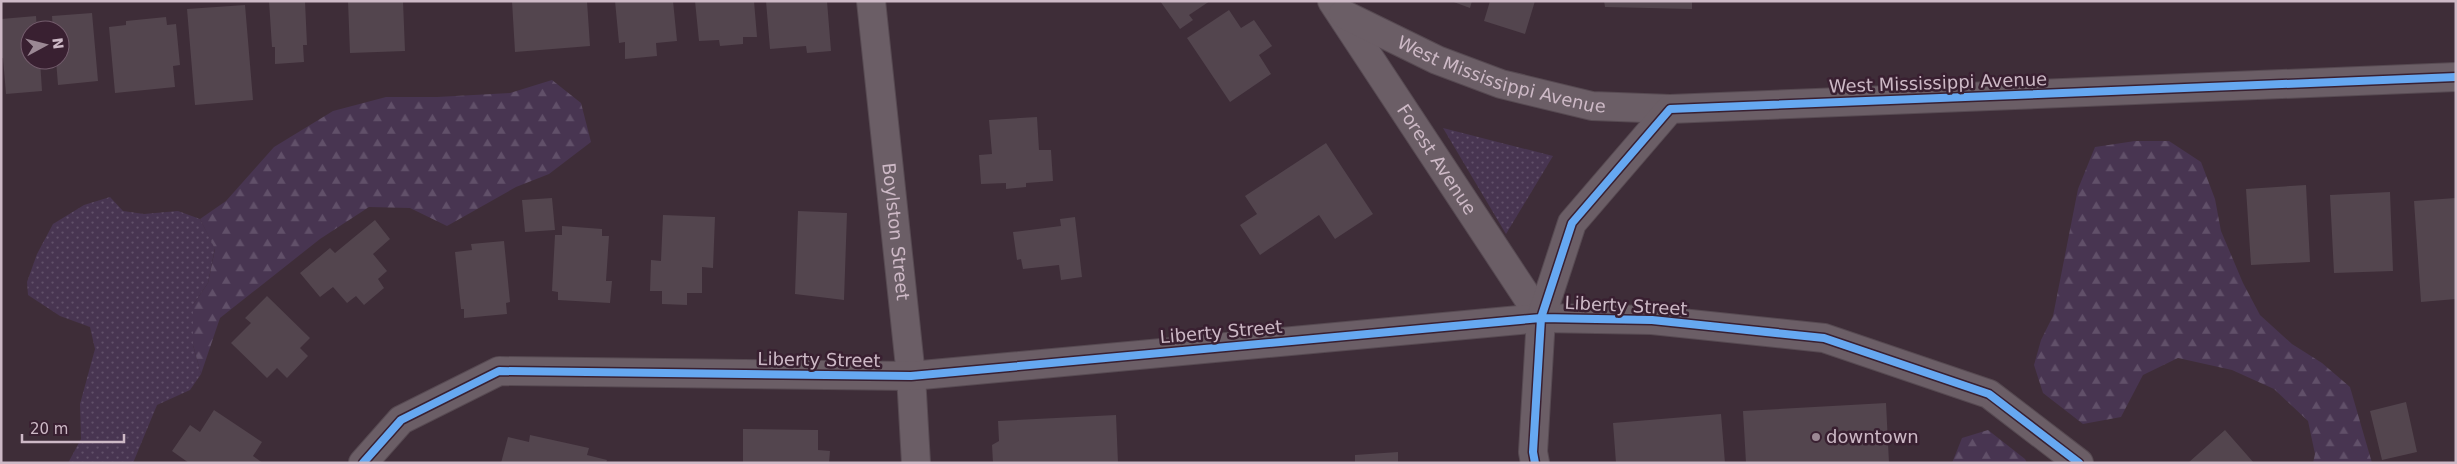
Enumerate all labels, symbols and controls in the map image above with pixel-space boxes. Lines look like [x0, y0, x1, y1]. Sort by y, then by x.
north arrow [20, 20, 70, 70]
street label: West Mississippi Avenue [1394, 31, 1606, 117]
text: N [49, 37, 67, 50]
street label: West Mississippi Avenue [1828, 68, 2048, 97]
street label: Forest Avenue [1393, 100, 1481, 219]
street label: Boylston Street [878, 162, 914, 302]
street label: Liberty Street [1564, 292, 1688, 319]
street label: Liberty Street [1159, 316, 1283, 347]
street label: Liberty Street [757, 348, 881, 371]
scale bar [22, 412, 125, 444]
text: 20 m [30, 420, 68, 438]
place label: downtown [1826, 426, 1919, 447]
marker: downtown [1810, 431, 1822, 443]

